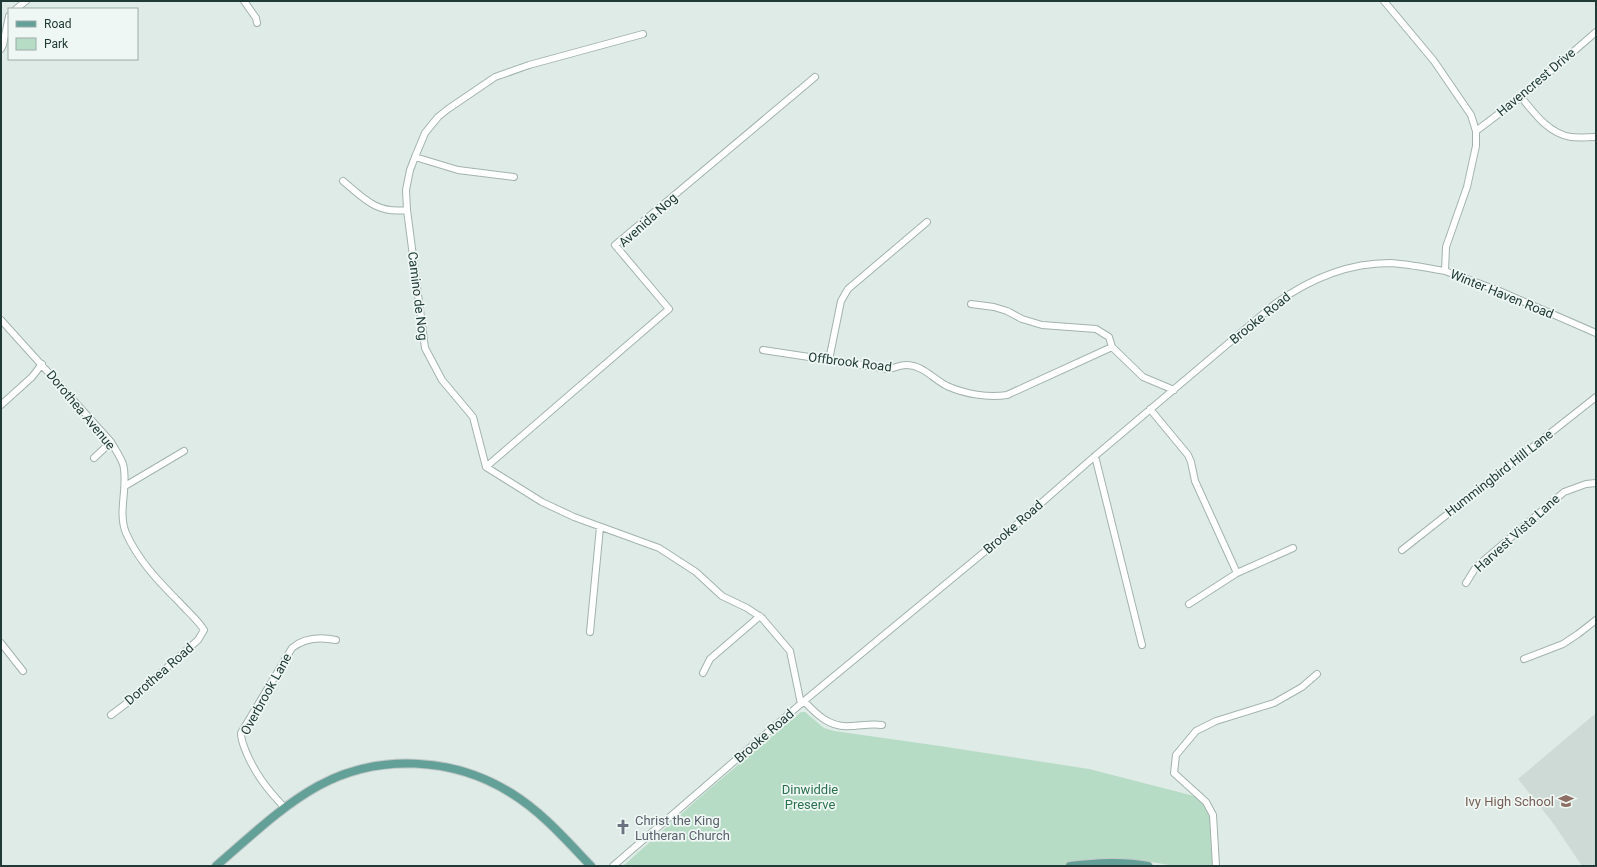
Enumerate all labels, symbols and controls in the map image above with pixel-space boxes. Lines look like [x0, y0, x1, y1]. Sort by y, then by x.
legend [8, 8, 138, 60]
text: Road [44, 17, 72, 31]
text: Park [44, 37, 69, 51]
street label: Havencrest Drive [1494, 45, 1578, 119]
street label: Avenida Nog [616, 190, 680, 250]
street label: Camino de Nog [405, 251, 431, 341]
street label: Winter Haven Road [1448, 266, 1556, 322]
street label: Brooke Road [1227, 289, 1293, 347]
street label: Offbrook Road [807, 349, 893, 375]
street label: Dorothea Avenue [44, 367, 119, 453]
street label: Hummingbird Hill Lane [1442, 426, 1556, 520]
street label: Harvest Vista Lane [1471, 491, 1563, 575]
street label: Brooke Road [980, 497, 1046, 557]
street label: Dorothea Road [122, 640, 196, 708]
street label: Overbrook Lane [237, 651, 295, 737]
street label: Brooke Road [731, 706, 797, 766]
park label: Dinwiddie Preserve [782, 782, 838, 812]
school or university icon: Ivy High School [1557, 792, 1575, 810]
place label: Ivy High School [1465, 794, 1554, 809]
place label: Christ the King Lutheran Church [635, 813, 730, 843]
church icon: Christ the King Lutheran Church [614, 818, 632, 836]

